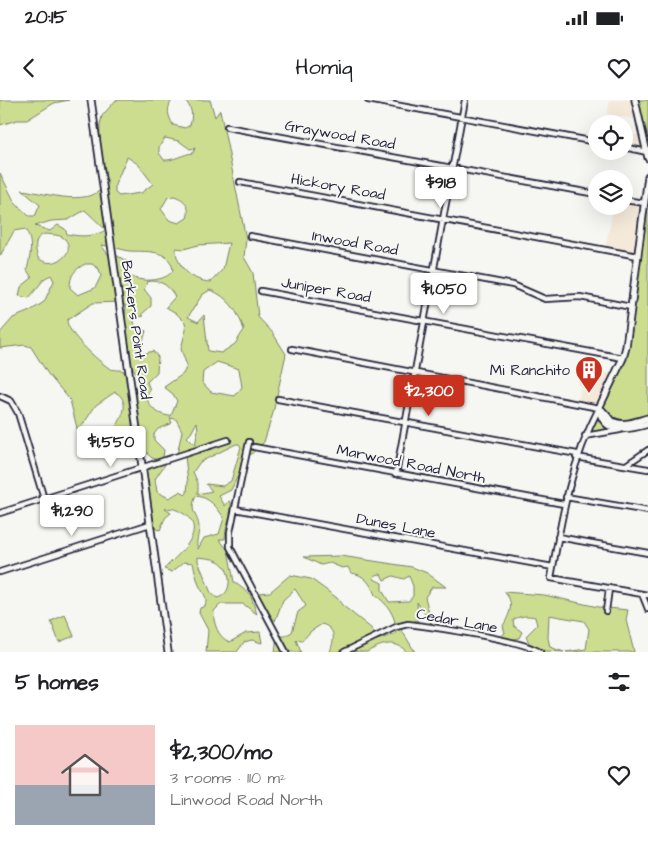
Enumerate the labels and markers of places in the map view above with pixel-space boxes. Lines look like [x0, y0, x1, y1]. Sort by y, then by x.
pin: $918 [411, 166, 471, 209]
pin: $1,050 [403, 272, 485, 315]
building icon: Mi Ranchito [574, 355, 604, 394]
place label: Mi Ranchito [490, 360, 571, 381]
pin: $2,300 [388, 374, 470, 417]
pin: $1,550 [70, 426, 152, 468]
pin: $1,290 [31, 494, 113, 537]

